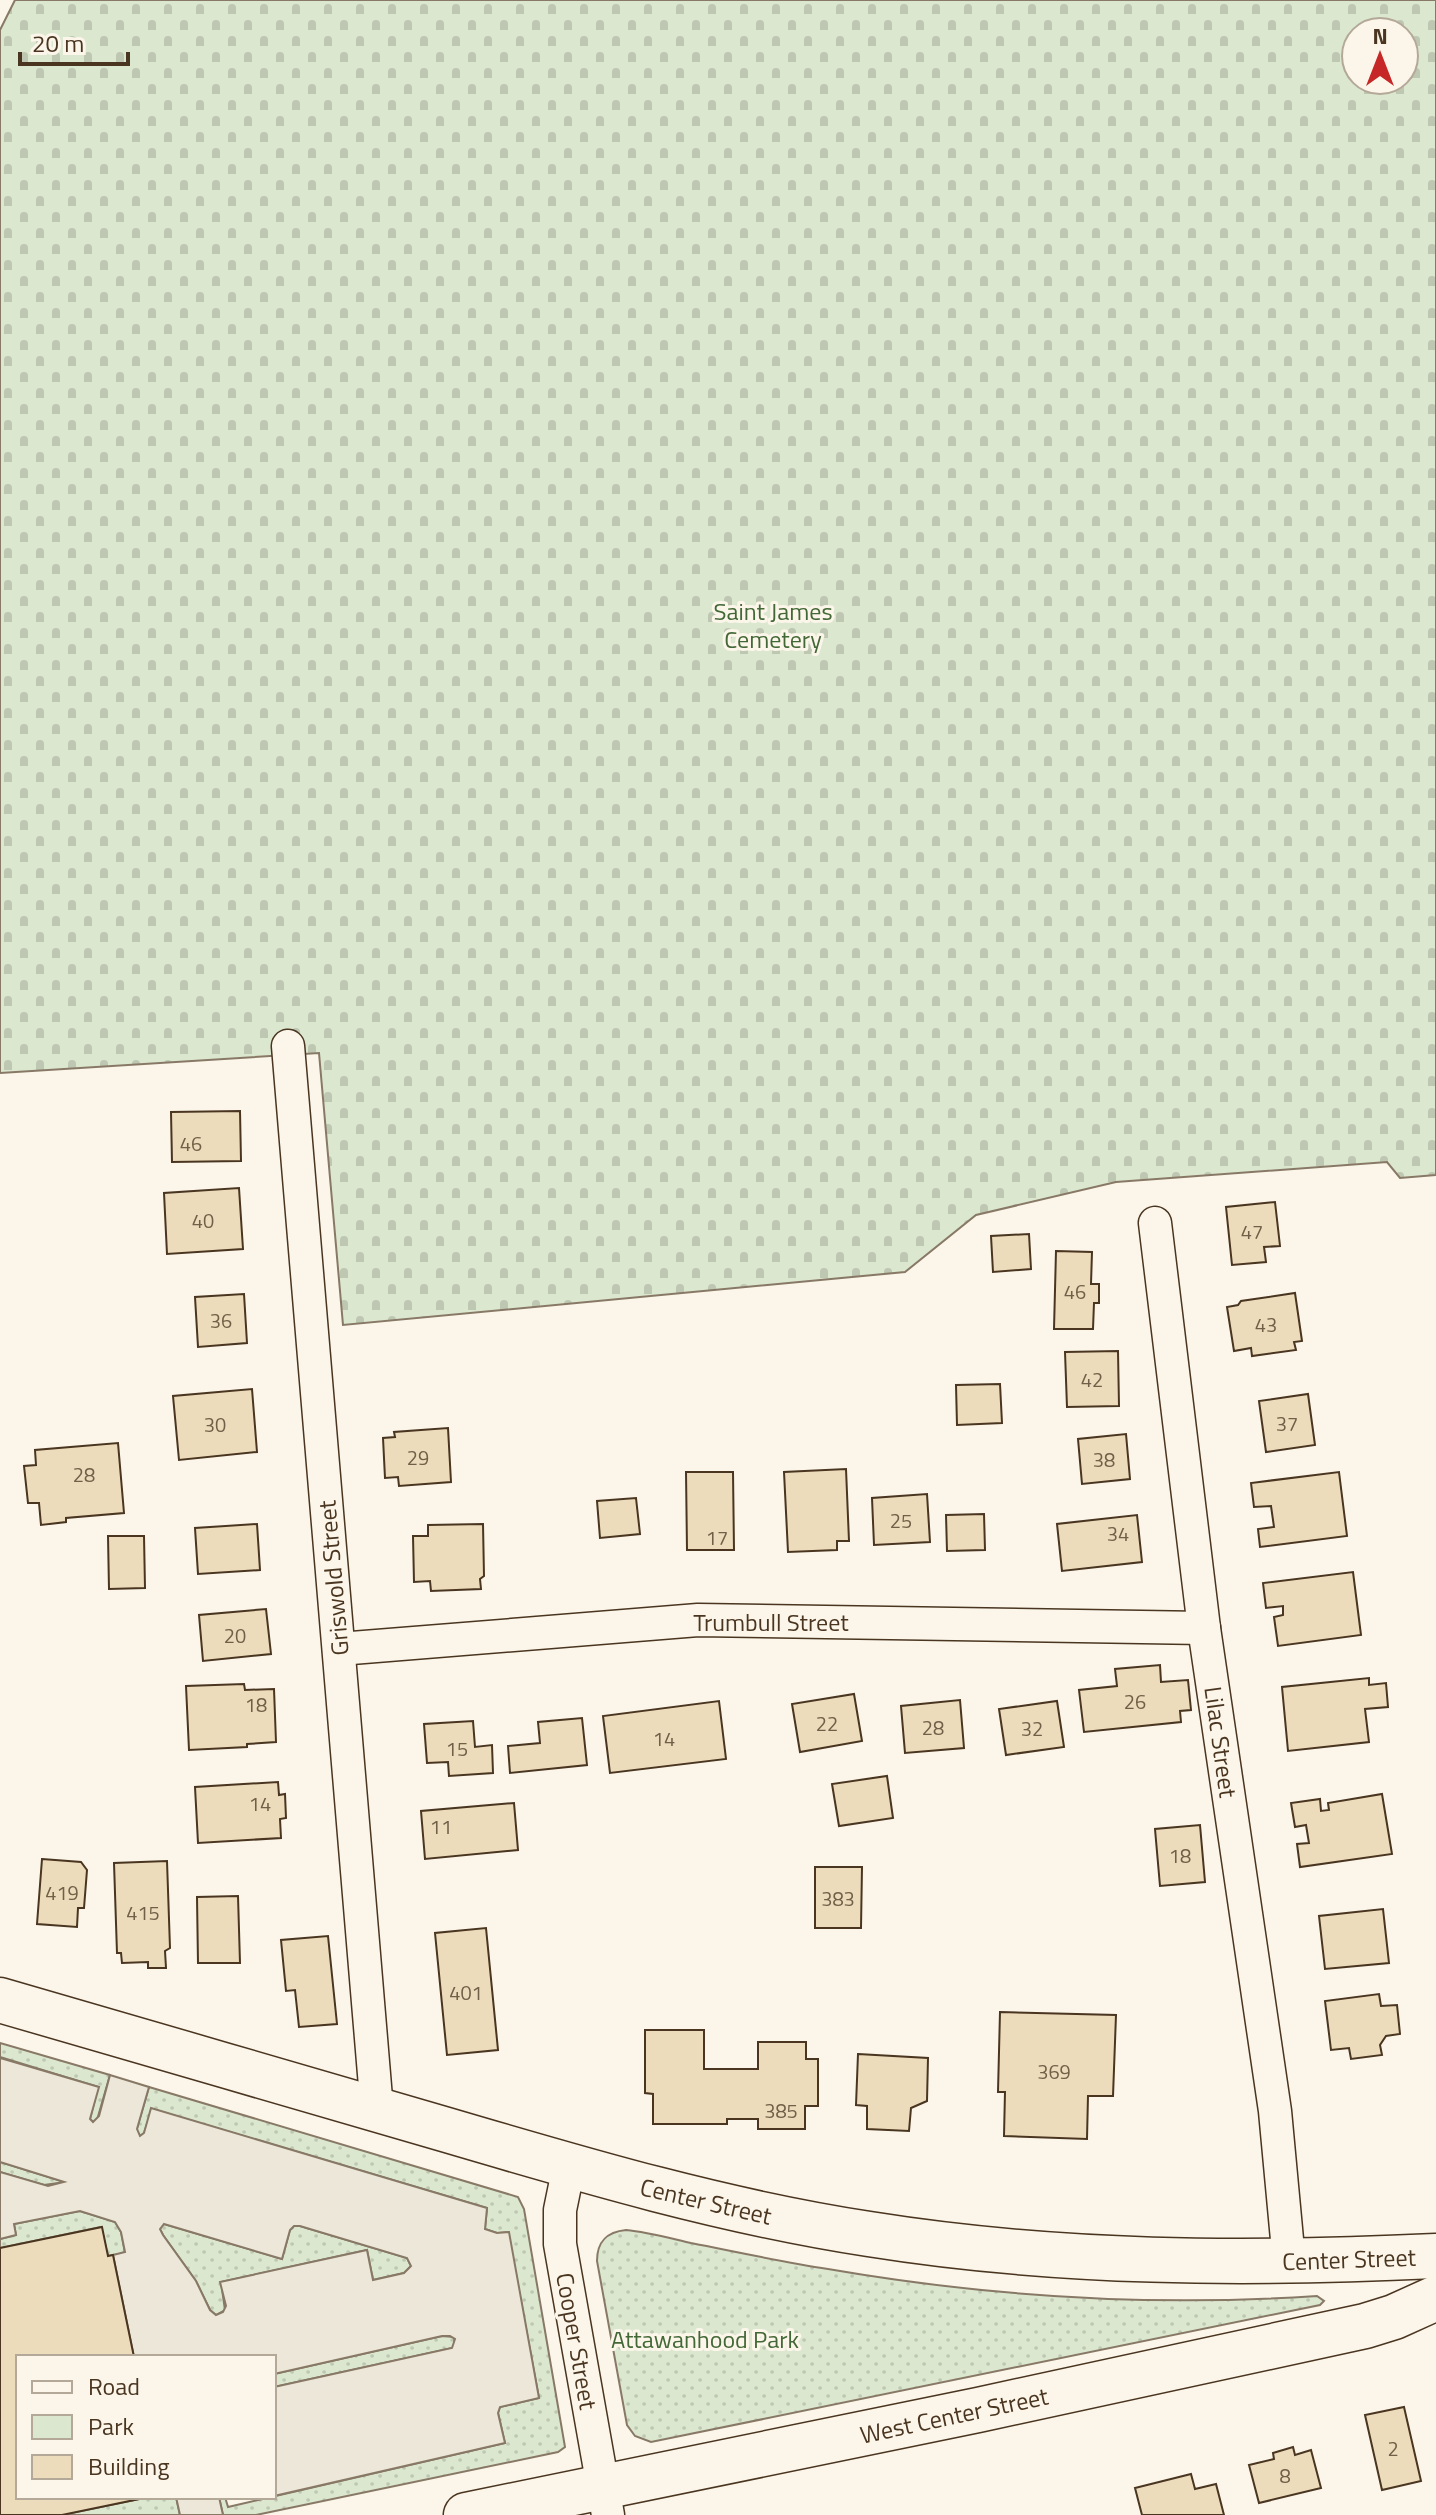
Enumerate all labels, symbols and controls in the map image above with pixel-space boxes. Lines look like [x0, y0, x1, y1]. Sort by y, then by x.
scale bar [20, 16, 128, 66]
north arrow [1340, 16, 1420, 96]
text: N [1372, 19, 1388, 53]
text: 20 m [32, 25, 84, 61]
park label: Saint James Cemetery [713, 593, 833, 657]
house number: 46 [180, 1128, 202, 1159]
house number: 40 [192, 1205, 214, 1236]
house number: 47 [1241, 1216, 1263, 1247]
house number: 46 [1064, 1276, 1086, 1307]
house number: 36 [210, 1305, 232, 1336]
house number: 43 [1255, 1309, 1277, 1340]
house number: 42 [1081, 1364, 1103, 1395]
house number: 37 [1276, 1408, 1298, 1439]
house number: 30 [204, 1409, 226, 1440]
house number: 29 [407, 1442, 429, 1473]
house number: 38 [1093, 1444, 1115, 1475]
house number: 28 [73, 1459, 95, 1490]
street label: Griswold Street [308, 1498, 358, 1657]
house number: 25 [890, 1505, 912, 1536]
house number: 34 [1107, 1518, 1129, 1549]
house number: 17 [706, 1522, 728, 1553]
street label: Trumbull Street [693, 1604, 849, 1640]
house number: 20 [224, 1620, 246, 1651]
street label: Lilac Street [1195, 1684, 1247, 1800]
house number: 26 [1124, 1686, 1146, 1717]
house number: 18 [245, 1689, 267, 1720]
house number: 22 [816, 1708, 838, 1739]
house number: 28 [922, 1712, 944, 1743]
house number: 32 [1021, 1713, 1043, 1744]
house number: 14 [653, 1723, 675, 1754]
house number: 15 [446, 1733, 468, 1764]
house number: 14 [249, 1788, 271, 1819]
house number: 11 [430, 1811, 452, 1842]
house number: 18 [1169, 1840, 1191, 1871]
house number: 419 [45, 1877, 79, 1908]
house number: 383 [821, 1883, 855, 1914]
house number: 415 [126, 1897, 160, 1928]
house number: 401 [449, 1977, 483, 2008]
house number: 369 [1037, 2056, 1071, 2087]
house number: 385 [764, 2095, 798, 2126]
street label: Center Street [637, 2168, 776, 2234]
street label: Center Street [1282, 2239, 1417, 2279]
street label: Cooper Street [547, 2270, 607, 2413]
park label: Attawanhood Park [611, 2321, 800, 2357]
legend [16, 2355, 276, 2499]
text: Road [88, 2368, 140, 2404]
street label: West Center Street [857, 2377, 1052, 2453]
text: Park [88, 2408, 134, 2444]
house number: 2 [1387, 2433, 1399, 2464]
text: Building [88, 2448, 170, 2484]
house number: 8 [1279, 2460, 1291, 2491]

